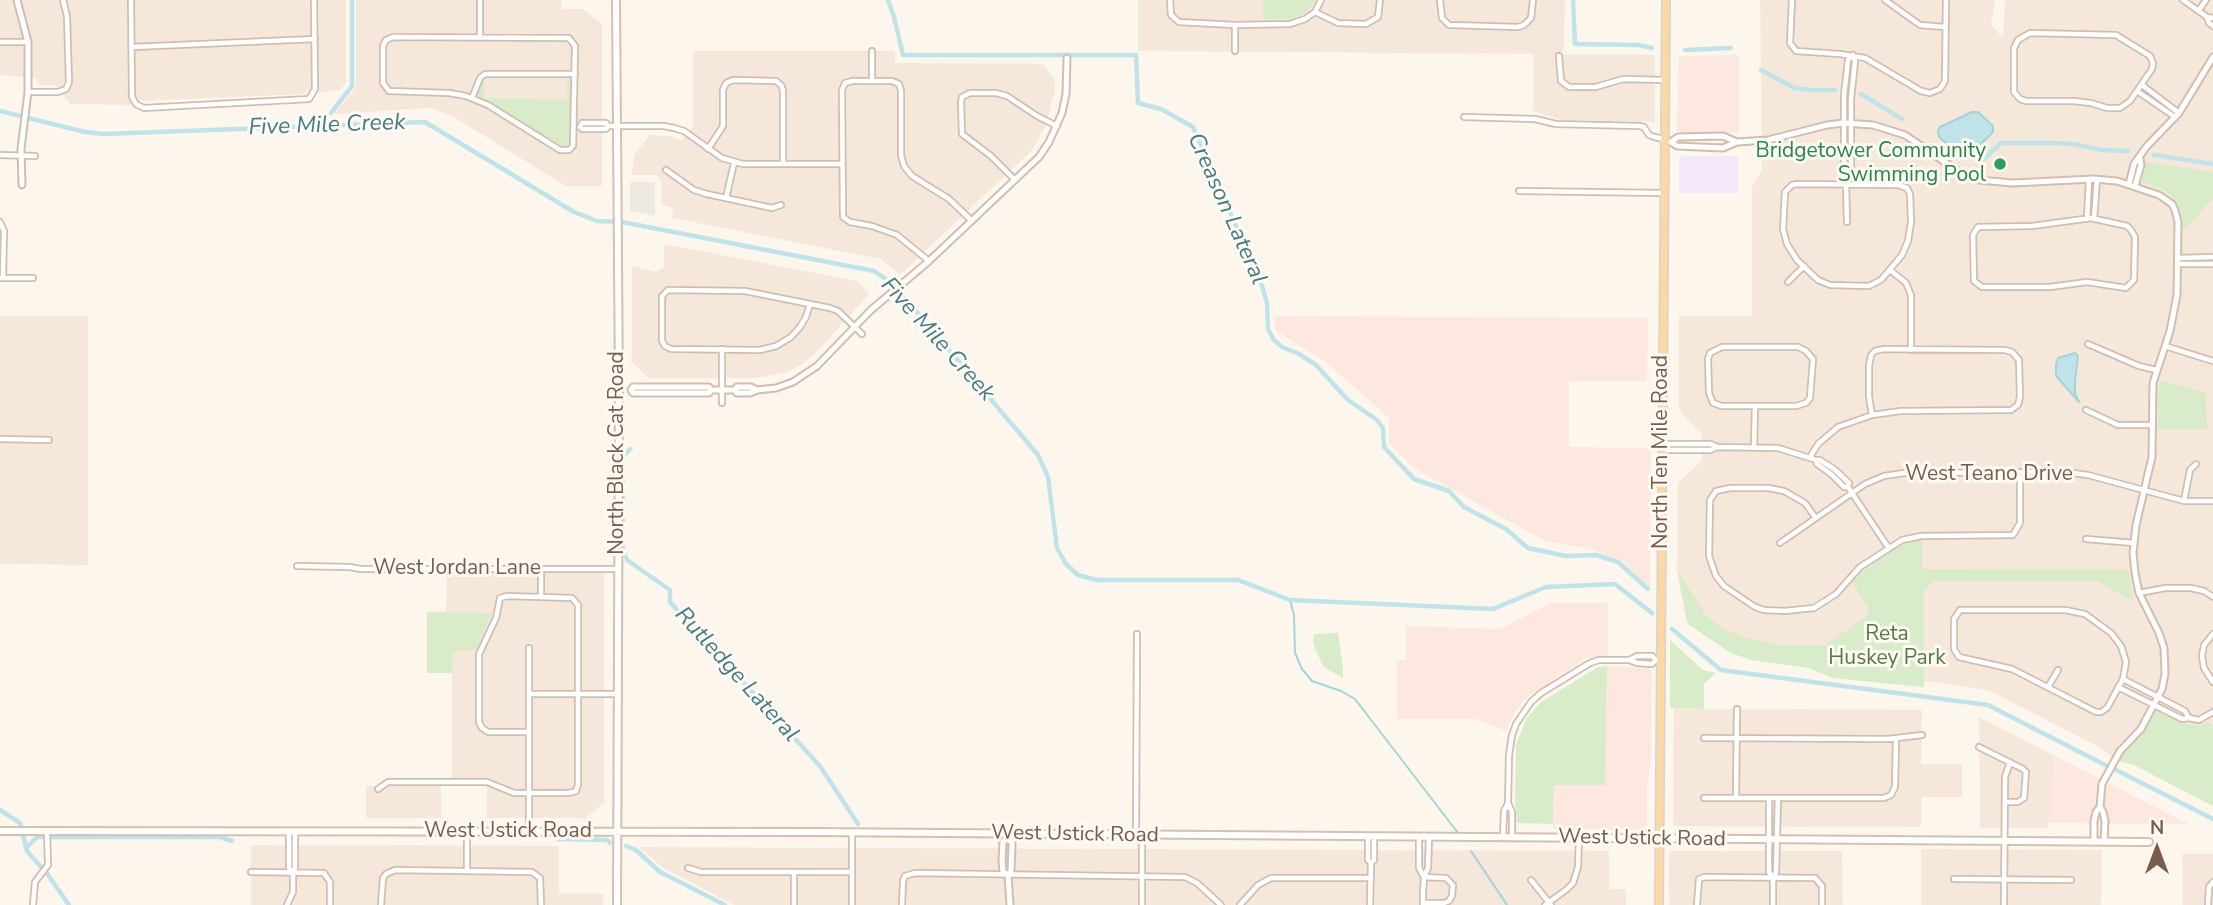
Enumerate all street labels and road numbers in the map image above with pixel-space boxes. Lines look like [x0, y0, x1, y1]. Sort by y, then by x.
street label: North Black Cat Road [605, 351, 631, 555]
street label: North Ten Mile Road [1649, 355, 1675, 549]
street label: West Teano Drive [1905, 462, 2073, 488]
street label: West Jordan Lane [373, 556, 541, 582]
street label: West Ustick Road [424, 819, 592, 845]
street label: West Ustick Road [991, 821, 1159, 849]
street label: West Ustick Road [1558, 825, 1726, 853]

